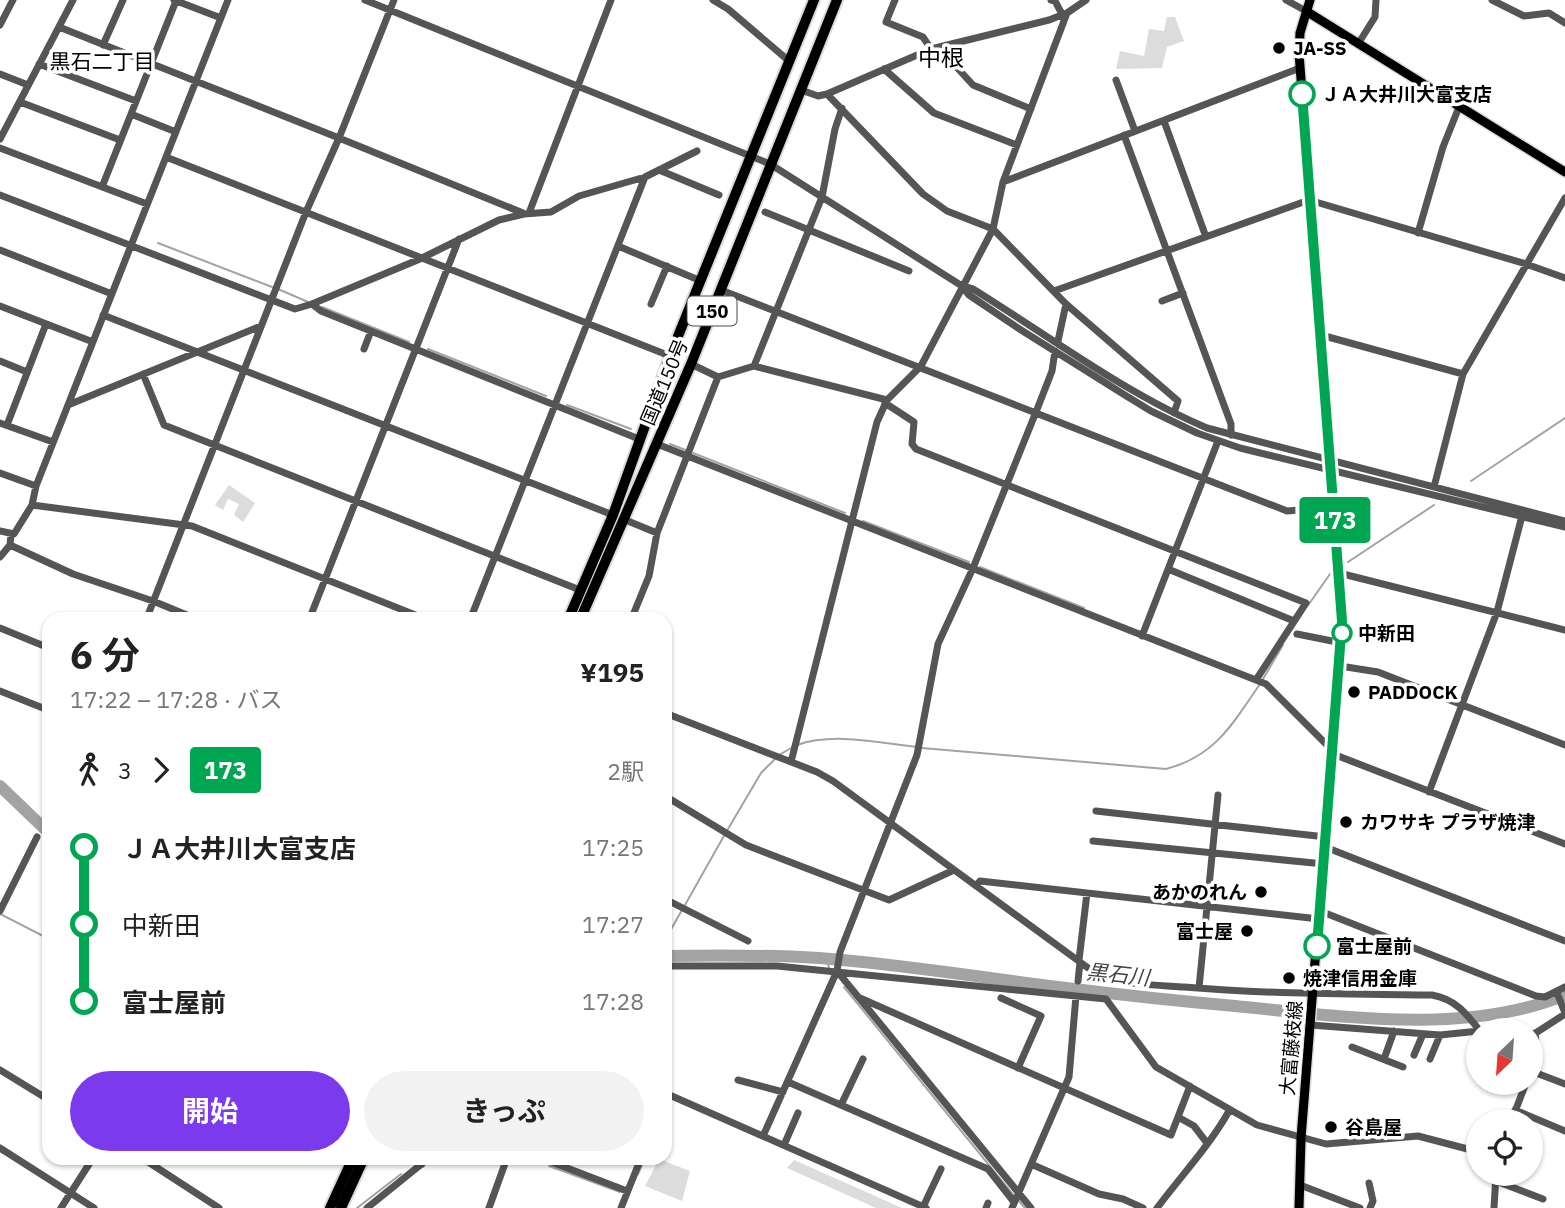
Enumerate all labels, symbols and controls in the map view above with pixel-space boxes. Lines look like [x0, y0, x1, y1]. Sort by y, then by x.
place label: JA-SS [1293, 36, 1347, 60]
marker: JA-SS [1271, 40, 1287, 56]
district label: 中根 [918, 42, 964, 72]
district label: 黒石二丁目 [50, 47, 155, 75]
marker: ＪＡ大井川大富支店 [1289, 81, 1315, 107]
place label: ＪＡ大井川大富支店 [1321, 82, 1492, 106]
road number: 150 [688, 296, 736, 326]
street label: 国道150号 [635, 335, 693, 429]
line badge: 173 [1295, 497, 1375, 543]
text: 173 [1313, 504, 1357, 536]
place label: 中新田 [1358, 621, 1415, 645]
marker: 中新田 [1332, 623, 1352, 643]
text: 6 分 [70, 630, 140, 679]
text: ¥195 [580, 655, 644, 689]
place label: PADDOCK [1368, 680, 1458, 704]
text: 17:22 – 17:28 · バス [70, 684, 283, 714]
marker: PADDOCK [1346, 684, 1362, 700]
icon: walk [70, 751, 108, 789]
icon: forward [142, 751, 180, 789]
text: 173 [204, 754, 247, 786]
text: 3 [118, 755, 132, 785]
text: 2駅 [607, 756, 644, 786]
place label: カワサキ プラザ焼津 [1360, 810, 1536, 834]
marker: カワサキ プラザ焼津 [1338, 814, 1354, 830]
text: ＪＡ大井川大富支店 [122, 831, 356, 865]
text: 17:25 [582, 832, 644, 862]
place label: あかのれん [1152, 880, 1247, 904]
marker: あかのれん [1253, 884, 1269, 900]
text: 中新田 [122, 908, 200, 942]
text: 17:27 [582, 909, 644, 939]
place label: 富士屋 [1176, 919, 1233, 943]
marker: 富士屋 [1239, 923, 1255, 939]
marker: 富士屋前 [1304, 933, 1330, 959]
place label: 富士屋前 [1336, 934, 1412, 958]
water label: 黒石川 [1085, 957, 1153, 991]
place label: 焼津信用金庫 [1303, 966, 1417, 990]
marker: 焼津信用金庫 [1281, 970, 1297, 986]
text: 富士屋前 [122, 985, 226, 1019]
text: 17:28 [582, 986, 644, 1016]
street label: 大富藤枝線 [1275, 1000, 1307, 1096]
north arrow [1466, 1018, 1544, 1096]
map controls [1466, 1018, 1543, 1186]
button: 開始 [70, 1071, 350, 1151]
button: きっぷ [364, 1071, 644, 1151]
button: locate [1466, 1109, 1543, 1186]
place label: 谷島屋 [1345, 1115, 1402, 1139]
marker: 谷島屋 [1323, 1119, 1339, 1135]

